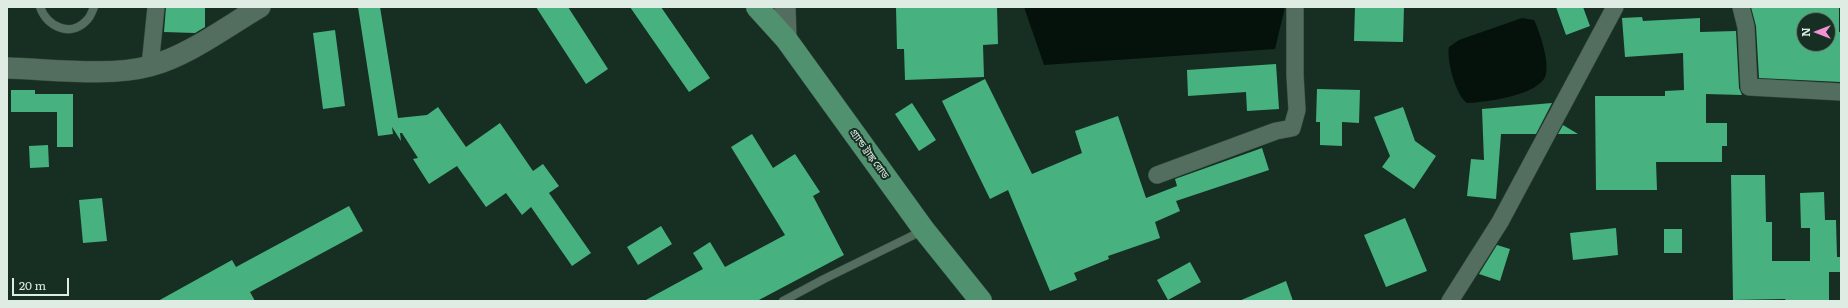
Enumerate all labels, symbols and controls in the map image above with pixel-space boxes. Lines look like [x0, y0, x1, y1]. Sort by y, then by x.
north arrow [1796, 12, 1836, 52]
text: N [1797, 27, 1813, 37]
street label: গ্র্যান্ড ট্রাঙ্ক রোড [847, 127, 891, 181]
scale bar [14, 270, 71, 296]
text: 20 m [19, 276, 46, 294]

